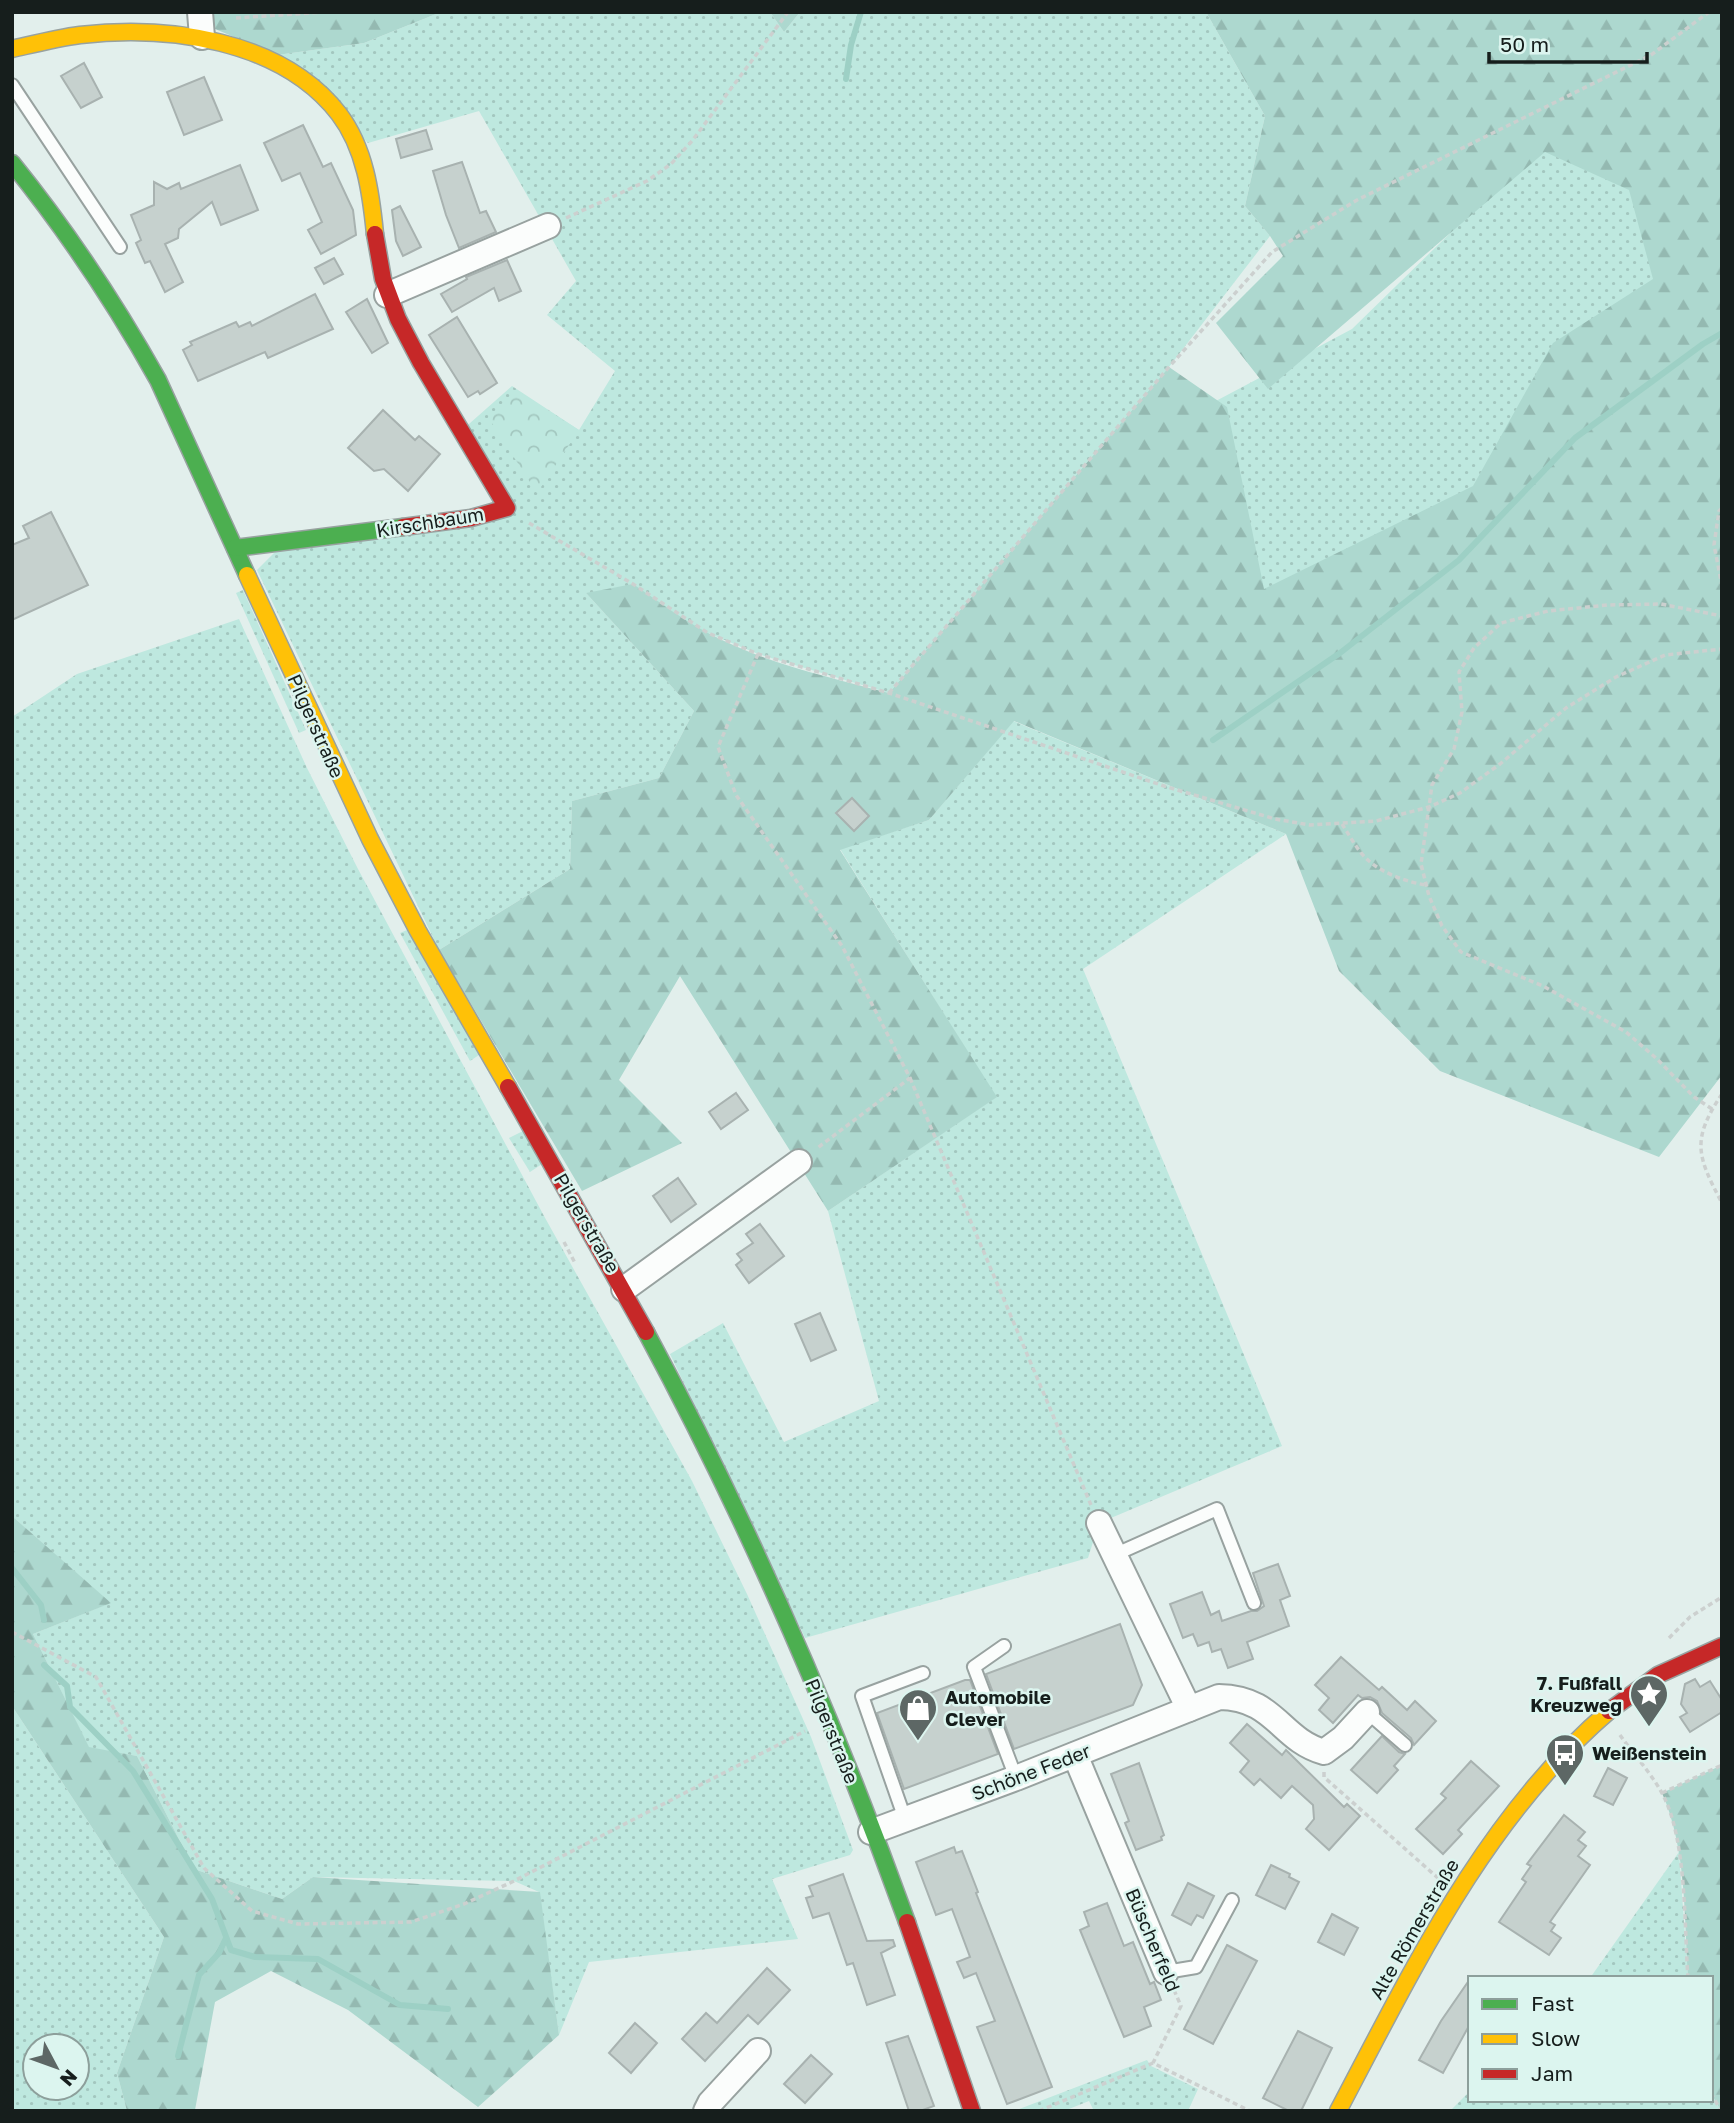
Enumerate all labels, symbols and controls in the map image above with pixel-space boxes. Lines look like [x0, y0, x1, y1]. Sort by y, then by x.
scale bar [1489, 21, 1646, 65]
text: 50 m [1500, 31, 1549, 57]
street label: Kirschbaum [375, 502, 485, 541]
street label: Pilgerstraße [283, 670, 350, 781]
street label: Pilgerstraße [550, 1169, 625, 1277]
place label: 7. Fußfall Kreuzweg [1530, 1671, 1622, 1716]
place icon: 7. Fußfall Kreuzweg [1628, 1673, 1670, 1728]
street label: Pilgerstraße [801, 1675, 864, 1787]
place label: Automobile Clever [945, 1685, 1051, 1730]
shop icon: Automobile Clever [897, 1687, 939, 1742]
bus stop icon: Weißenstein [1544, 1732, 1586, 1787]
street label: Schöne Feder [968, 1738, 1094, 1805]
place label: Weißenstein [1592, 1741, 1707, 1764]
street label: Alte Römerstraße [1364, 1854, 1463, 2003]
street label: Büscherfeld [1121, 1884, 1186, 1995]
legend [1468, 1976, 1713, 2102]
text: Fast [1531, 1990, 1574, 2016]
text: Slow [1531, 2025, 1580, 2051]
north arrow [21, 2032, 91, 2102]
text: Jam [1531, 2060, 1573, 2086]
text: N [56, 2065, 83, 2091]

